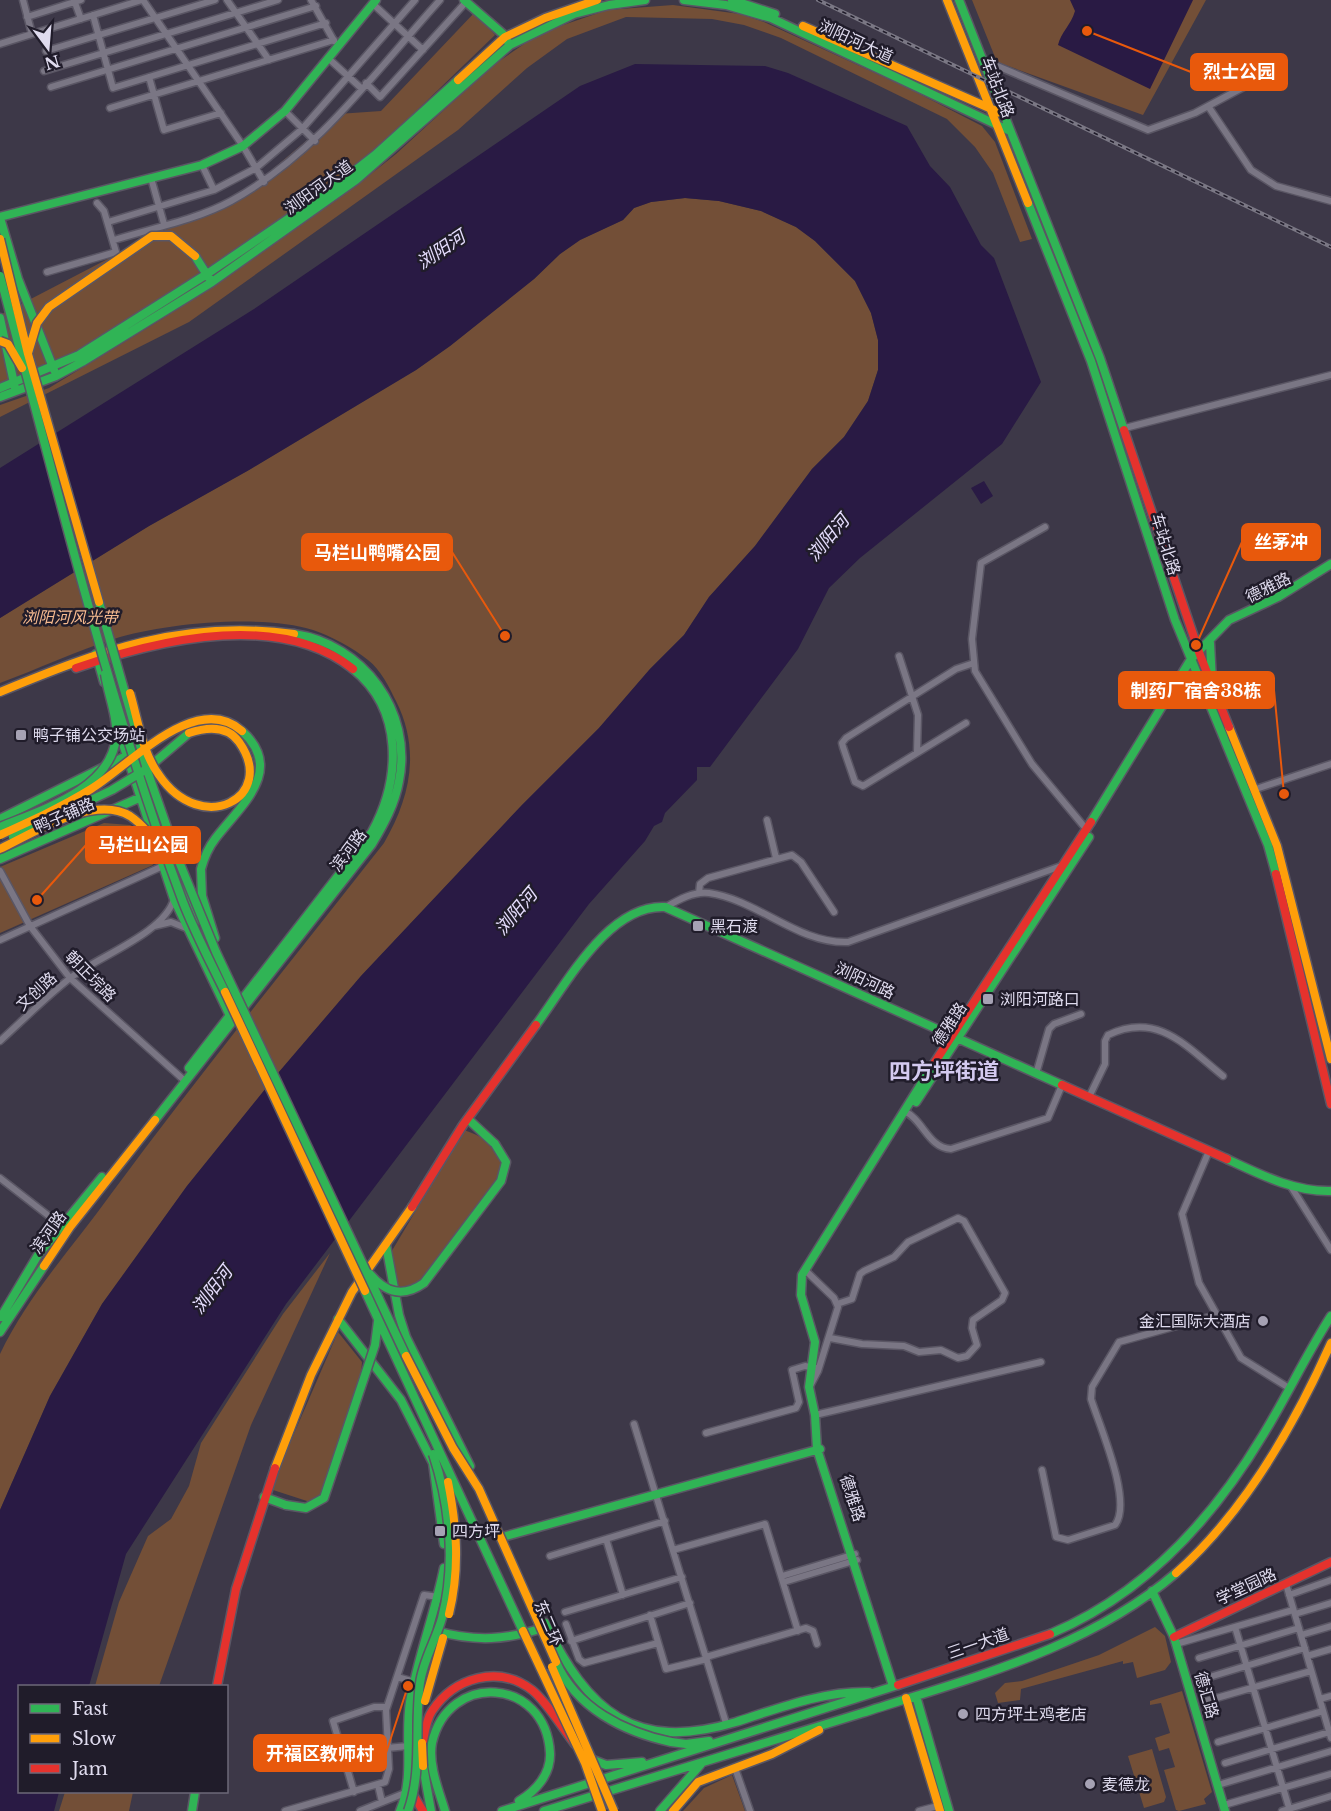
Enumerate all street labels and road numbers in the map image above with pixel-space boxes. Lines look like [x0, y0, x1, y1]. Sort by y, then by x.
street label: 浏阳河大道 [816, 15, 896, 67]
street label: 车站北路 [977, 54, 1019, 120]
street label: 浏阳河大道 [280, 155, 356, 219]
street label: 车站北路 [1147, 510, 1185, 578]
street label: 德雅路 [1242, 567, 1294, 607]
street label: 鸭子铺路 [31, 793, 97, 837]
street label: 滨河路 [326, 825, 370, 875]
street label: 朝正垸路 [61, 946, 121, 1006]
street label: 浏阳河路 [832, 957, 898, 1003]
street label: 文创路 [11, 968, 61, 1014]
street label: 德雅路 [928, 998, 970, 1050]
street label: 滨河路 [26, 1207, 70, 1257]
street label: 德雅路 [836, 1472, 870, 1524]
street label: 学堂园路 [1213, 1563, 1279, 1609]
street label: 东二环 [530, 1597, 568, 1649]
street label: 三一大道 [944, 1623, 1012, 1663]
street label: 德汇路 [1191, 1669, 1223, 1721]

